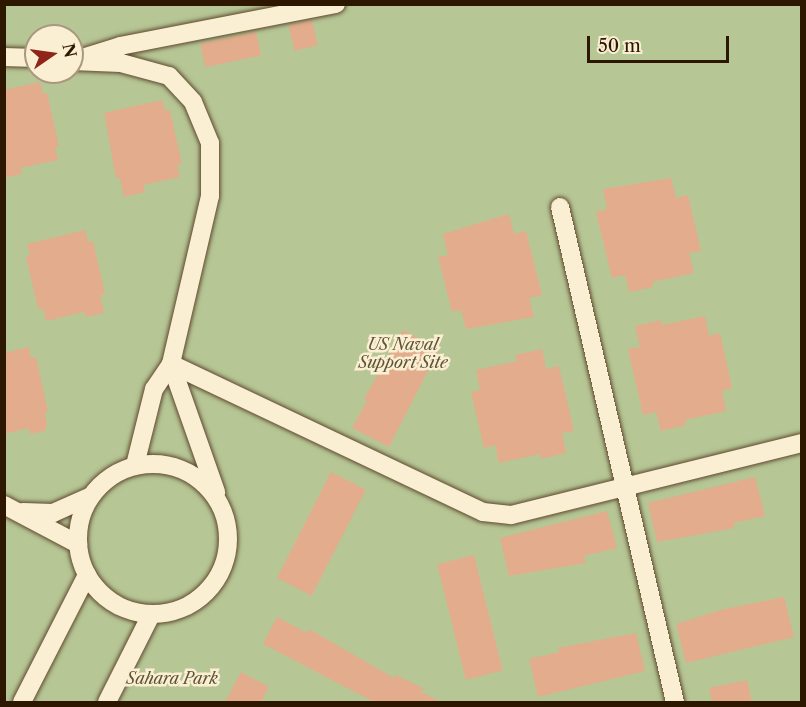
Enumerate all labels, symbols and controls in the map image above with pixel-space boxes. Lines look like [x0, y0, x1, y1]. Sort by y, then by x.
north arrow [24, 24, 84, 84]
scale bar [590, 24, 732, 62]
text: 50 m [598, 35, 641, 57]
text: N [58, 41, 81, 59]
park label: US Naval Support Site [358, 334, 448, 372]
park label: Sahara Park [126, 668, 218, 688]

